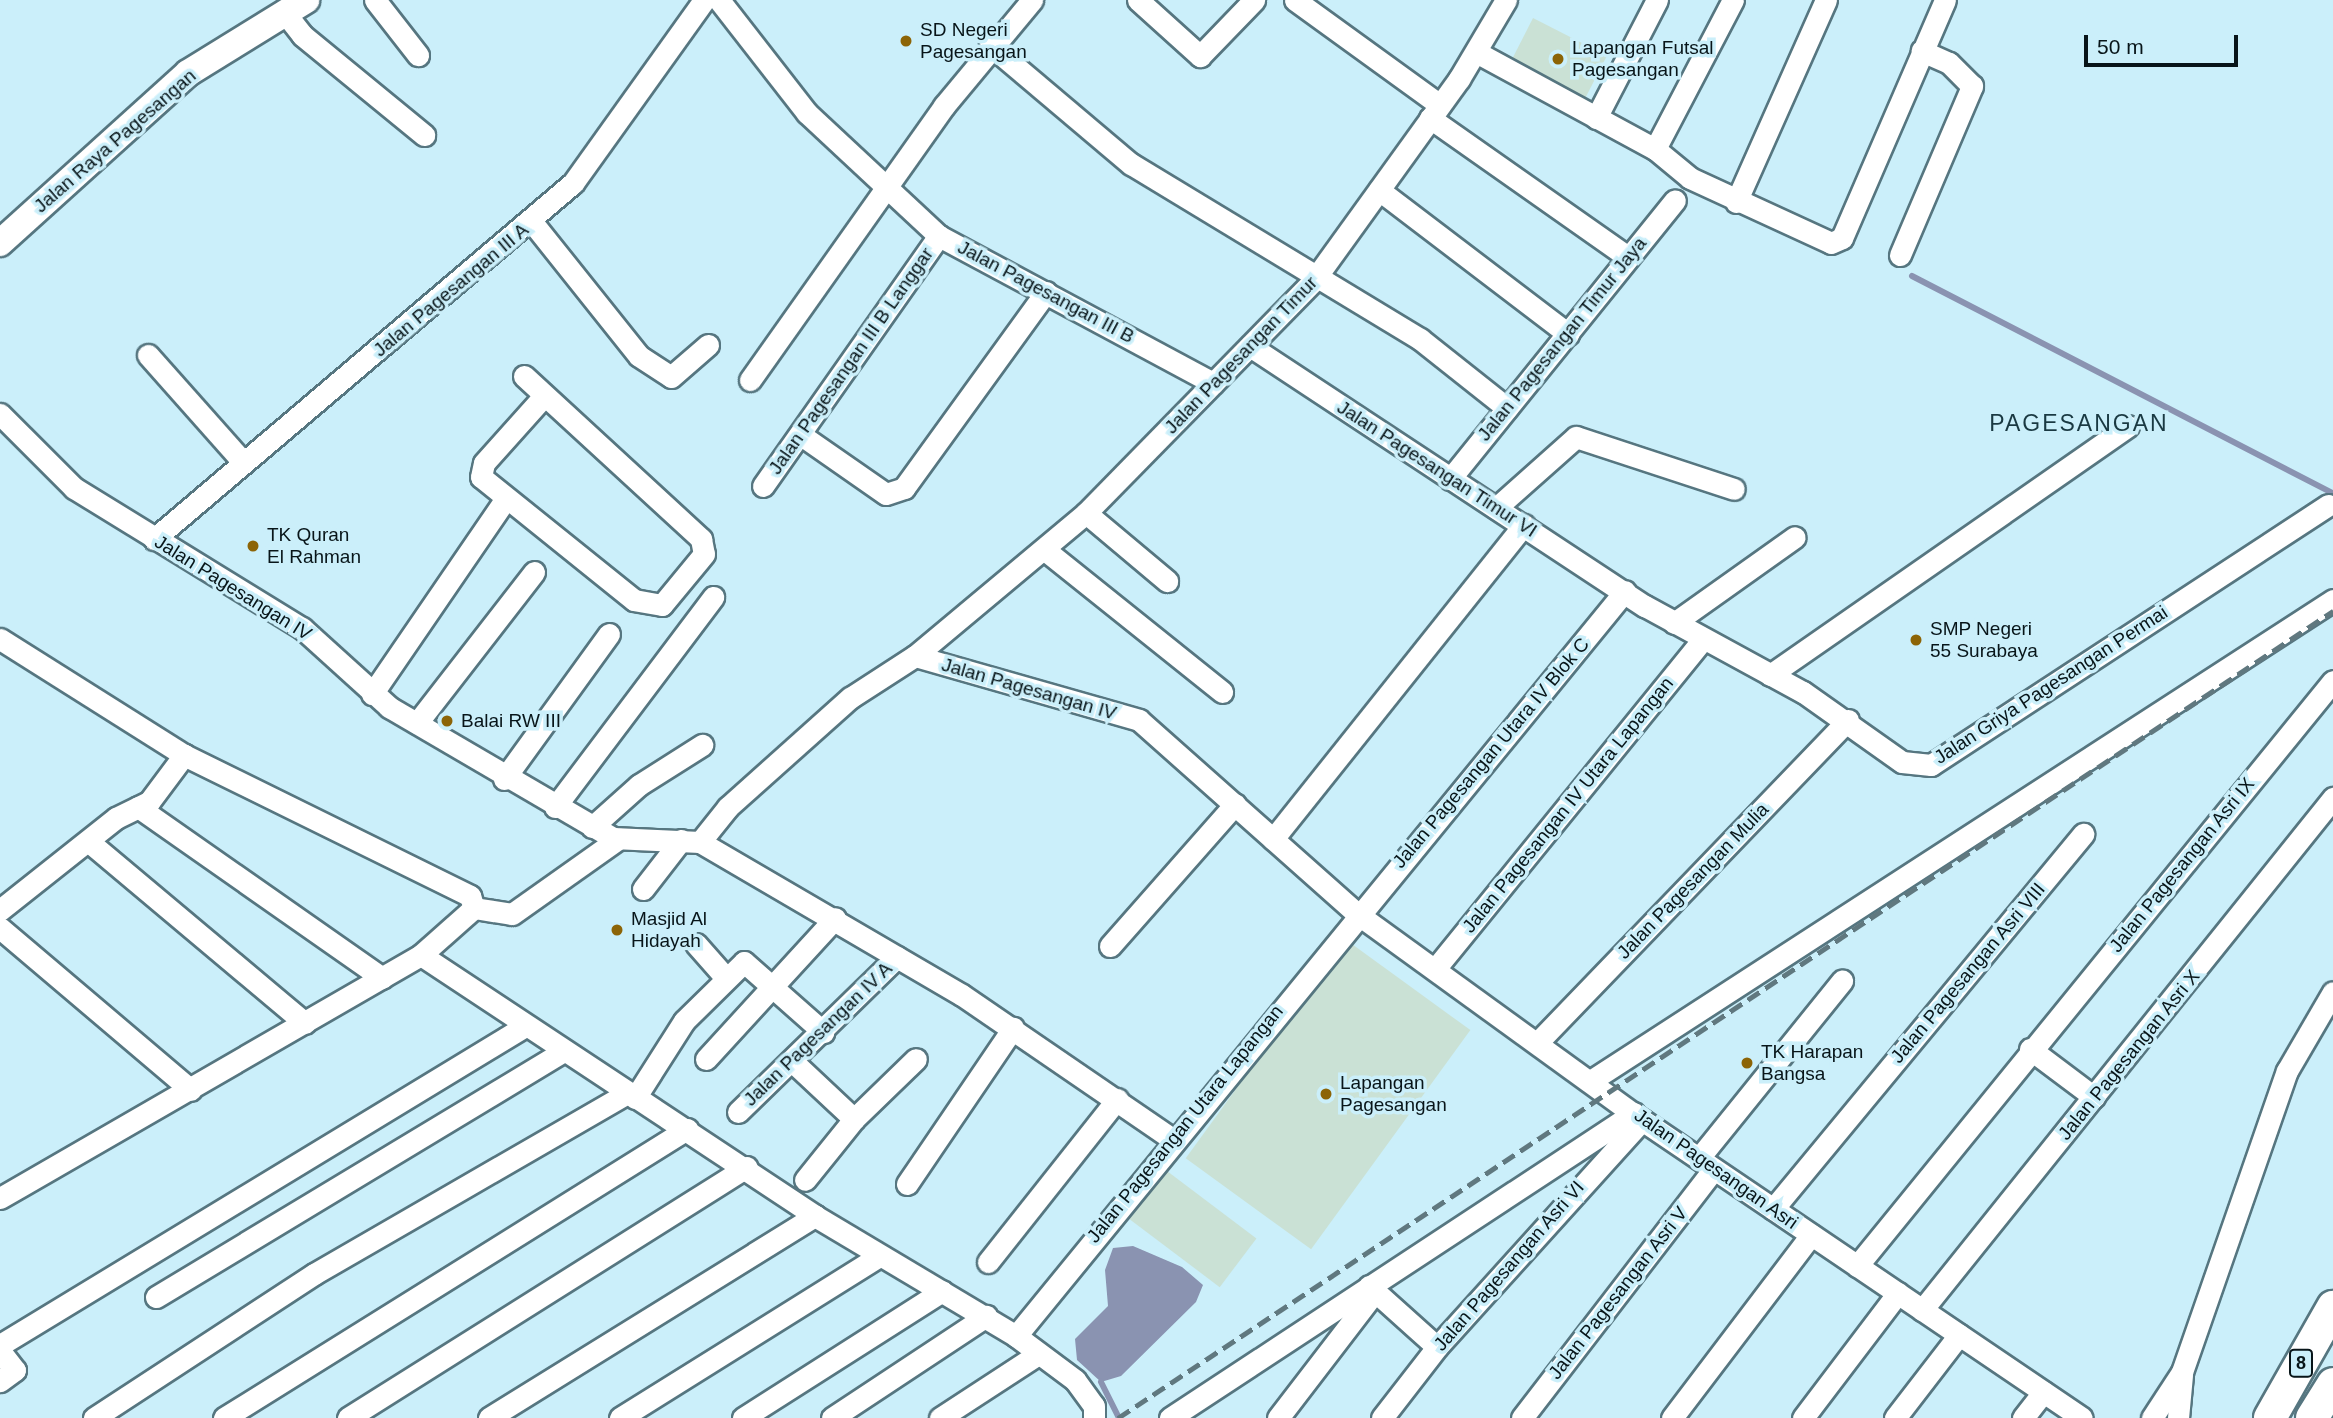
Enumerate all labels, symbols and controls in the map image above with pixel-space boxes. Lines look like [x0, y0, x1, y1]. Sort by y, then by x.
place label: SD Negeri Pagesangan [920, 19, 1027, 63]
scale bar [2088, 21, 2242, 65]
marker: SD Negeri Pagesangan [898, 33, 914, 49]
text: 50 m [2097, 35, 2144, 58]
place label: Lapangan Futsal Pagesangan [1572, 37, 1714, 81]
marker: Lapangan Futsal Pagesangan [1550, 51, 1566, 67]
street label: Jalan Raya Pagesangan [29, 64, 201, 218]
street label: Jalan Pagesangan III A [368, 218, 534, 362]
street label: Jalan Pagesangan Timur Jaya [1473, 232, 1651, 446]
street label: Jalan Pagesangan III B [954, 236, 1138, 348]
street label: Jalan Pagesangan III B Langgar [764, 243, 938, 479]
street label: Jalan Pagesangan Timur [1160, 271, 1322, 439]
street label: Jalan Pagesangan Timur VI [1333, 396, 1541, 542]
district label: PAGESANGAN [1991, 409, 2167, 437]
place label: TK Quran El Rahman [267, 524, 361, 568]
street label: Jalan Pagesangan IV [150, 530, 316, 646]
marker: TK Quran El Rahman [245, 538, 261, 554]
street label: Jalan Griya Pagesangan Permai [1930, 601, 2172, 769]
place label: SMP Negeri 55 Surabaya [1930, 618, 2038, 662]
marker: SMP Negeri 55 Surabaya [1908, 632, 1924, 648]
street label: Jalan Pagesangan Utara IV Blok C [1388, 633, 1594, 873]
street label: Jalan Pagesangan IV [939, 653, 1119, 725]
street label: Jalan Pagesangan IV Utara Lapangan [1458, 673, 1678, 937]
place label: Balai RW III [461, 710, 561, 732]
marker: Balai RW III [439, 713, 455, 729]
street label: Jalan Pagesangan Asri IX [2104, 773, 2260, 957]
street label: Jalan Pagesangan Mulia [1613, 798, 1773, 964]
street label: Jalan Pagesangan Asri VIII [1886, 878, 2050, 1068]
place label: Masjid Al Hidayah [631, 908, 708, 952]
marker: Masjid Al Hidayah [609, 922, 625, 938]
street label: Jalan Pagesangan IV A [739, 957, 897, 1111]
street label: Jalan Pagesangan Asri X [2053, 965, 2205, 1145]
street label: Jalan Pagesangan Utara Lapangan [1082, 1001, 1288, 1247]
place label: TK Harapan Bangsa [1761, 1041, 1863, 1085]
marker: TK Harapan Bangsa [1739, 1055, 1755, 1071]
place label: Lapangan Pagesangan [1340, 1072, 1447, 1116]
marker: Lapangan Pagesangan [1318, 1086, 1334, 1102]
street label: Jalan Pagesangan Asri [1629, 1104, 1803, 1234]
street label: Jalan Pagesangan Asri VI [1429, 1176, 1589, 1356]
street label: Jalan Pagesangan Asri V [1543, 1202, 1693, 1384]
road number: 8 [2289, 1348, 2313, 1378]

